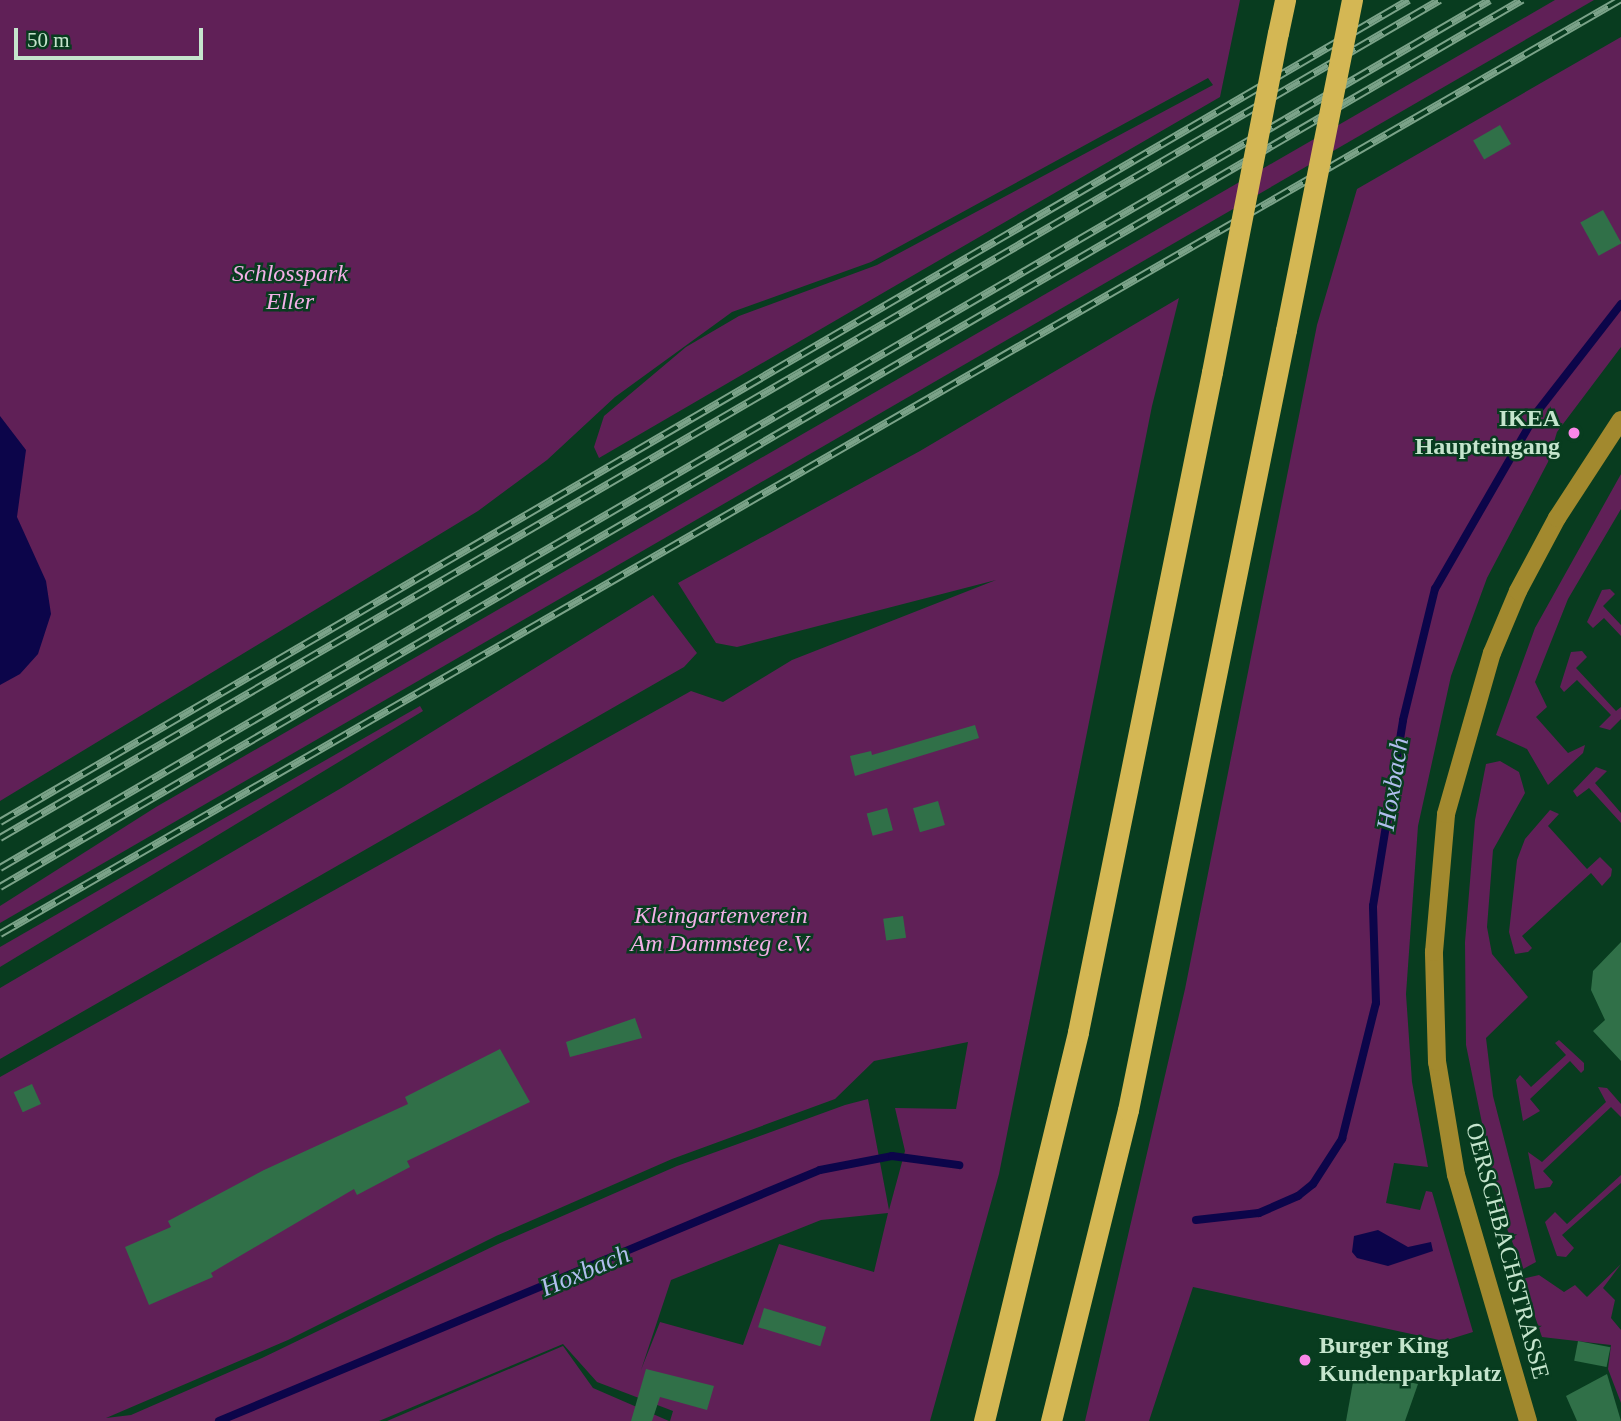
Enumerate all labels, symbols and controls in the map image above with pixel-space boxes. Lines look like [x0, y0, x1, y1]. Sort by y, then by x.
scale bar [18, 14, 206, 58]
text: 50 m [27, 28, 70, 52]
park label: Schlosspark Eller [232, 260, 348, 316]
place label: IKEA Haupteingang [1415, 405, 1560, 461]
marker: IKEA Haupteingang [1566, 425, 1582, 441]
water label: Hoxbach [1370, 735, 1416, 833]
park label: Kleingartenverein Am Dammsteg e.V. [631, 902, 811, 958]
street label: OERSCHBACHSTRASSE [1459, 1120, 1555, 1382]
water label: Hoxbach [536, 1238, 634, 1304]
place label: Burger King Kundenparkplatz [1319, 1332, 1502, 1388]
marker: Burger King Kundenparkplatz [1297, 1352, 1313, 1368]

